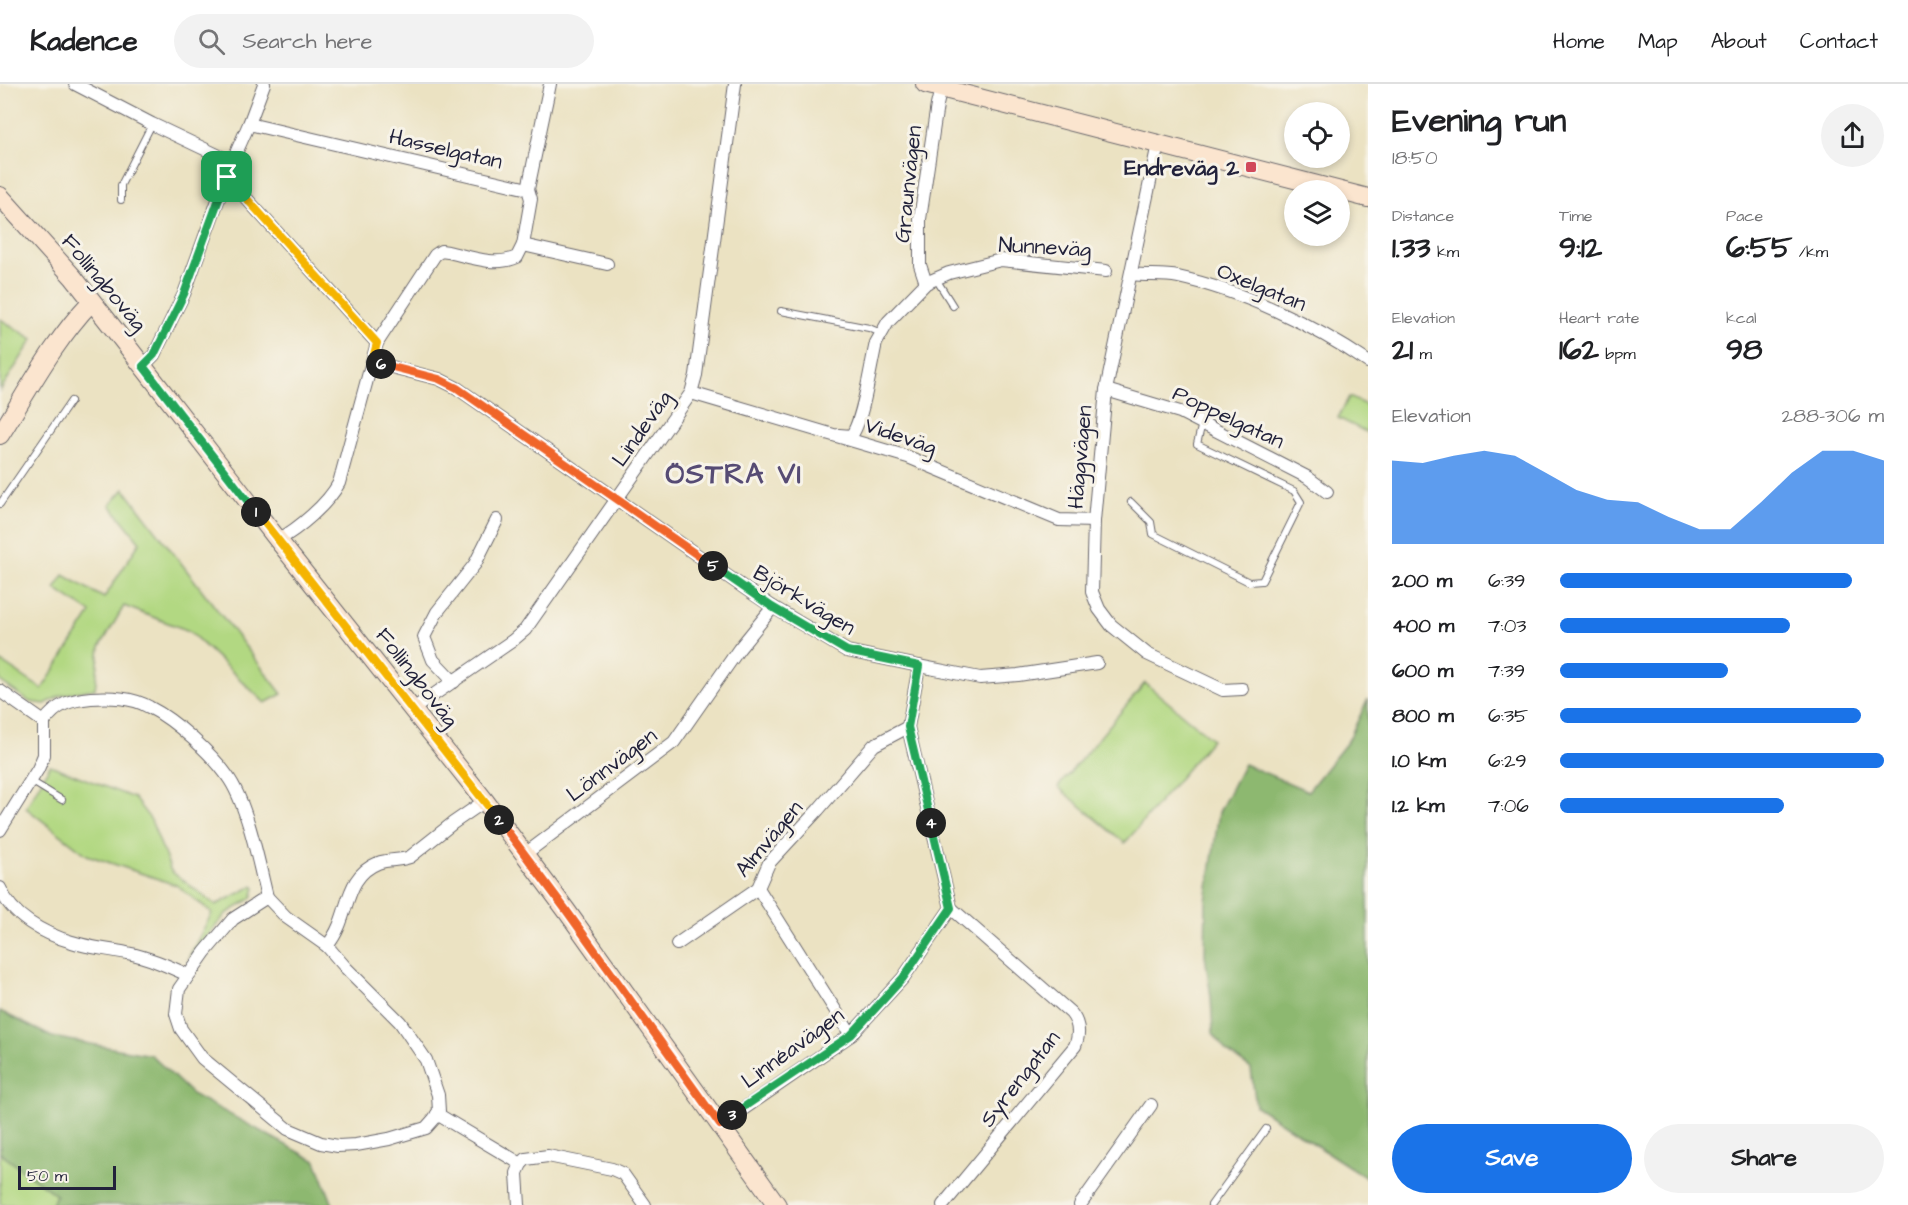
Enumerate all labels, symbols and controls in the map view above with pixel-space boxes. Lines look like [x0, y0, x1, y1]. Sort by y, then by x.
search box [174, 14, 594, 68]
text: Kadence [30, 22, 138, 61]
icon: search [195, 25, 228, 58]
text: Search here [243, 26, 372, 57]
text: Home [1553, 27, 1605, 56]
text: Map [1638, 27, 1678, 56]
text: About [1711, 27, 1767, 56]
text: Contact [1800, 27, 1878, 56]
text: Evening run [1392, 98, 1566, 144]
map controls [1284, 102, 1350, 246]
button: locate [1284, 102, 1350, 168]
button: share [1821, 104, 1884, 167]
street label: Hasselgatan [386, 121, 505, 179]
street label: Graunvägen [887, 124, 931, 244]
text: 18:50 [1392, 144, 1438, 172]
pin [201, 151, 252, 202]
place label: Endreväg 2 [1124, 153, 1239, 185]
icon: arrive [210, 160, 243, 193]
marker: Endreväg 2 [1244, 160, 1258, 174]
button: layers [1284, 180, 1350, 246]
text: Distance [1392, 205, 1454, 227]
text: Time [1559, 205, 1593, 227]
text: Pace [1726, 205, 1763, 227]
street label: Follingboväg [53, 227, 154, 339]
text: 1.33 [1392, 227, 1431, 269]
text: 9:12 [1559, 227, 1602, 269]
text: 6:55 [1726, 227, 1792, 269]
street label: Nunneväg [998, 230, 1092, 266]
text: km [1431, 241, 1459, 263]
text: /km [1792, 241, 1828, 263]
street label: Oxelgatan [1212, 255, 1311, 320]
text: Elevation [1392, 307, 1455, 329]
text: Heart rate [1559, 307, 1639, 329]
text: kcal [1726, 307, 1757, 329]
text: 21 [1392, 329, 1413, 371]
text: 162 [1559, 329, 1599, 371]
text: 98 [1726, 329, 1763, 371]
text: m [1413, 343, 1432, 365]
text: bpm [1599, 343, 1636, 365]
pin: 6 [366, 349, 396, 379]
text: 6 [376, 353, 386, 375]
street label: Poppelgatan [1167, 378, 1289, 458]
street label: Lindeväg [605, 384, 681, 474]
text: Elevation [1392, 402, 1471, 430]
text: 288–306 m [1782, 402, 1884, 430]
street label: Häggvägen [1061, 404, 1101, 510]
street label: Videväg [860, 410, 941, 464]
district label: ÖSTRA VI [665, 455, 803, 494]
pin: 1 [241, 497, 271, 527]
text: 1 [255, 501, 257, 523]
pin: 5 [698, 551, 728, 581]
text: 5 [707, 555, 719, 577]
street label: Björkvägen [747, 558, 861, 644]
text: 200 m [1392, 567, 1452, 595]
text: 6:39 [1488, 567, 1525, 595]
text: 400 m [1392, 612, 1454, 640]
text: 7:03 [1488, 612, 1526, 640]
street label: Follingboväg [367, 622, 466, 735]
text: 600 m [1392, 657, 1453, 685]
text: 7:39 [1488, 657, 1525, 685]
text: 800 m [1392, 702, 1454, 730]
text: 6:35 [1488, 702, 1528, 730]
street label: Lönnvägen [560, 721, 664, 810]
text: 1.0 km [1392, 747, 1446, 775]
text: 6:29 [1488, 747, 1527, 775]
text: 1.2 km [1392, 792, 1445, 820]
text: 7:06 [1488, 792, 1529, 820]
street label: Almvägen [728, 794, 811, 885]
pin: 2 [484, 805, 514, 835]
pin: 4 [916, 808, 946, 838]
text: 2 [494, 809, 504, 831]
text: 4 [926, 812, 936, 834]
street label: Linnéavägen [735, 1000, 851, 1097]
street label: Syrengatan [973, 1024, 1069, 1134]
pin: 3 [717, 1100, 747, 1130]
text: 3 [728, 1104, 736, 1126]
button: Save [1392, 1124, 1632, 1193]
button: Share [1644, 1124, 1884, 1193]
scale bar [18, 1163, 116, 1190]
text: 50 m [27, 1165, 67, 1187]

